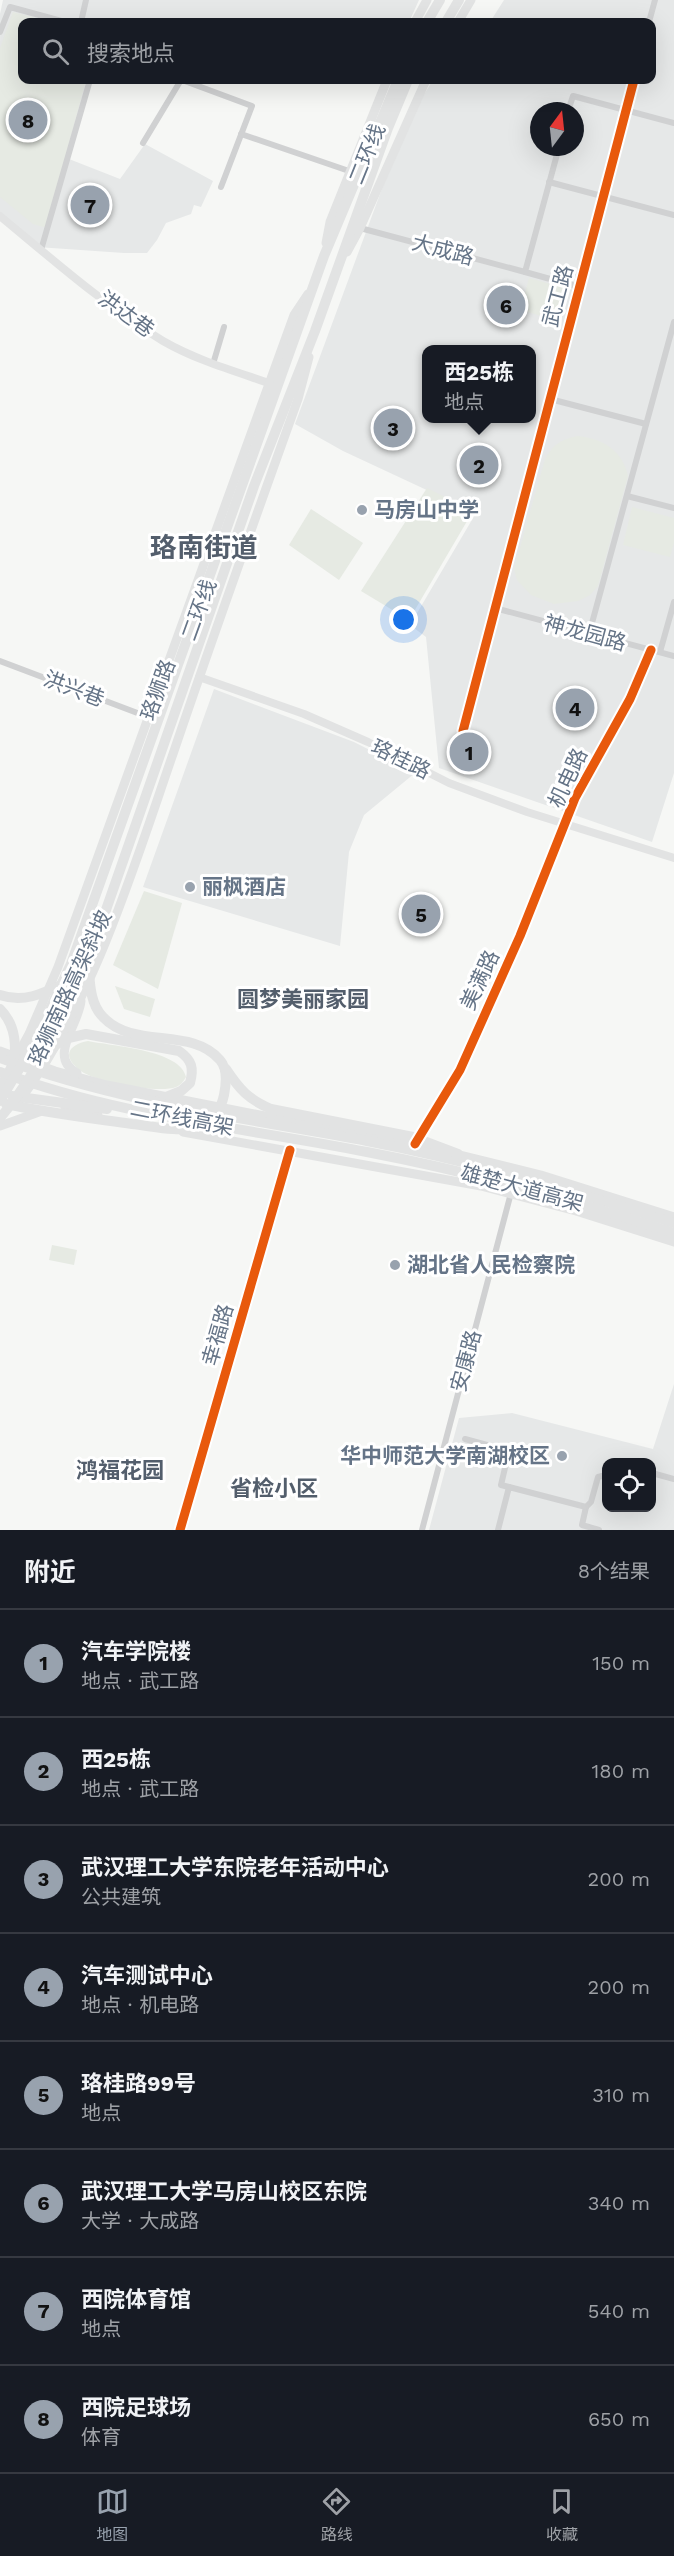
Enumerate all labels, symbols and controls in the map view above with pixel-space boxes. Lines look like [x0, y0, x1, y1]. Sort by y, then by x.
search box [18, 18, 656, 84]
icon: search [39, 35, 72, 68]
text: 搜索地点 [87, 41, 175, 66]
pin: 8 [9, 98, 48, 142]
north arrow [530, 102, 584, 156]
street label: 二环线 [343, 120, 390, 188]
pin: 7 [70, 182, 110, 228]
street label: 大成路 [409, 229, 477, 270]
street label: 武工路 [537, 262, 578, 330]
pin: 6 [486, 282, 526, 328]
street label: 洪达巷 [93, 285, 159, 342]
popup [422, 345, 536, 423]
text: 西25栋 [444, 360, 514, 385]
text: 地点 [444, 390, 484, 414]
pin: 3 [374, 406, 412, 450]
pin: 2 [460, 442, 498, 488]
place label: 马房山中学 [374, 497, 479, 522]
marker: 马房山中学 [355, 503, 369, 517]
district label: 珞南街道 [150, 532, 258, 564]
street label: 二环线 [176, 576, 221, 644]
your location [389, 605, 418, 634]
street label: 神龙园路 [541, 610, 629, 655]
street label: 珞狮路 [135, 656, 180, 724]
street label: 洪兴巷 [40, 666, 108, 711]
pin: 4 [556, 686, 594, 730]
pin: 1 [450, 730, 488, 774]
street label: 珞桂路 [367, 734, 435, 784]
street label: 机电路 [543, 744, 592, 812]
place label: 丽枫酒店 [202, 874, 286, 899]
marker: 丽枫酒店 [183, 880, 197, 894]
pin: 5 [402, 892, 440, 936]
street label: 珞狮南路高架斜坡 [23, 906, 116, 1069]
street label: 美满路 [455, 946, 504, 1014]
district label: 圆梦美丽家园 [237, 987, 369, 1012]
street label: 二环线高架 [128, 1095, 236, 1140]
street label: 雄楚大道高架 [458, 1159, 586, 1216]
place label: 湖北省人民检察院 [407, 1252, 575, 1277]
marker: 湖北省人民检察院 [388, 1258, 402, 1272]
street label: 幸福路 [197, 1301, 238, 1369]
street label: 安康路 [445, 1327, 486, 1395]
place label: 华中师范大学南湖校区 [340, 1443, 550, 1468]
marker: 华中师范大学南湖校区 [555, 1449, 569, 1463]
district label: 鸿福花园 [76, 1458, 164, 1483]
map controls [602, 1458, 656, 1512]
button: locate [602, 1458, 656, 1512]
district label: 省检小区 [230, 1476, 318, 1501]
text: 附近 [24, 1557, 76, 1587]
text: 8个结果 [578, 1559, 650, 1583]
text: 汽车学院楼 [81, 1639, 191, 1664]
text: 1 [39, 1651, 48, 1675]
text: 150 m [592, 1651, 650, 1675]
text: 地点 · 武工路 [81, 1669, 199, 1693]
text: 西25栋 [81, 1747, 151, 1772]
text: 2 [38, 1759, 49, 1783]
text: 180 m [592, 1759, 650, 1783]
text: 地点 · 武工路 [81, 1777, 199, 1801]
text: 武汉理工大学东院老年活动中心 [81, 1855, 389, 1880]
text: 3 [38, 1867, 49, 1891]
text: 200 m [588, 1867, 650, 1891]
text: 公共建筑 [81, 1885, 161, 1909]
text: 汽车测试中心 [81, 1963, 213, 1988]
text: 4 [37, 1975, 50, 1999]
text: 200 m [588, 1975, 650, 1999]
text: 地点 · 机电路 [81, 1993, 199, 2017]
text: 珞桂路99号 [81, 2071, 196, 2096]
text: 5 [38, 2083, 49, 2107]
text: 310 m [592, 2083, 650, 2107]
text: 地点 [81, 2101, 121, 2125]
text: 武汉理工大学马房山校区东院 [81, 2179, 367, 2204]
text: 6 [37, 2191, 50, 2215]
text: 340 m [588, 2191, 650, 2215]
text: 大学 · 大成路 [81, 2209, 199, 2233]
text: 西院体育馆 [81, 2287, 191, 2312]
text: 7 [37, 2299, 50, 2323]
text: 540 m [588, 2299, 650, 2323]
text: 地点 [81, 2317, 121, 2341]
text: 西院足球场 [81, 2395, 191, 2420]
text: 8 [37, 2407, 50, 2431]
text: 650 m [588, 2407, 650, 2431]
text: 体育 [81, 2425, 121, 2449]
tab: 地图 [96, 2485, 129, 2545]
tab: 路线 [320, 2485, 353, 2545]
tab: 收藏 [545, 2485, 578, 2545]

